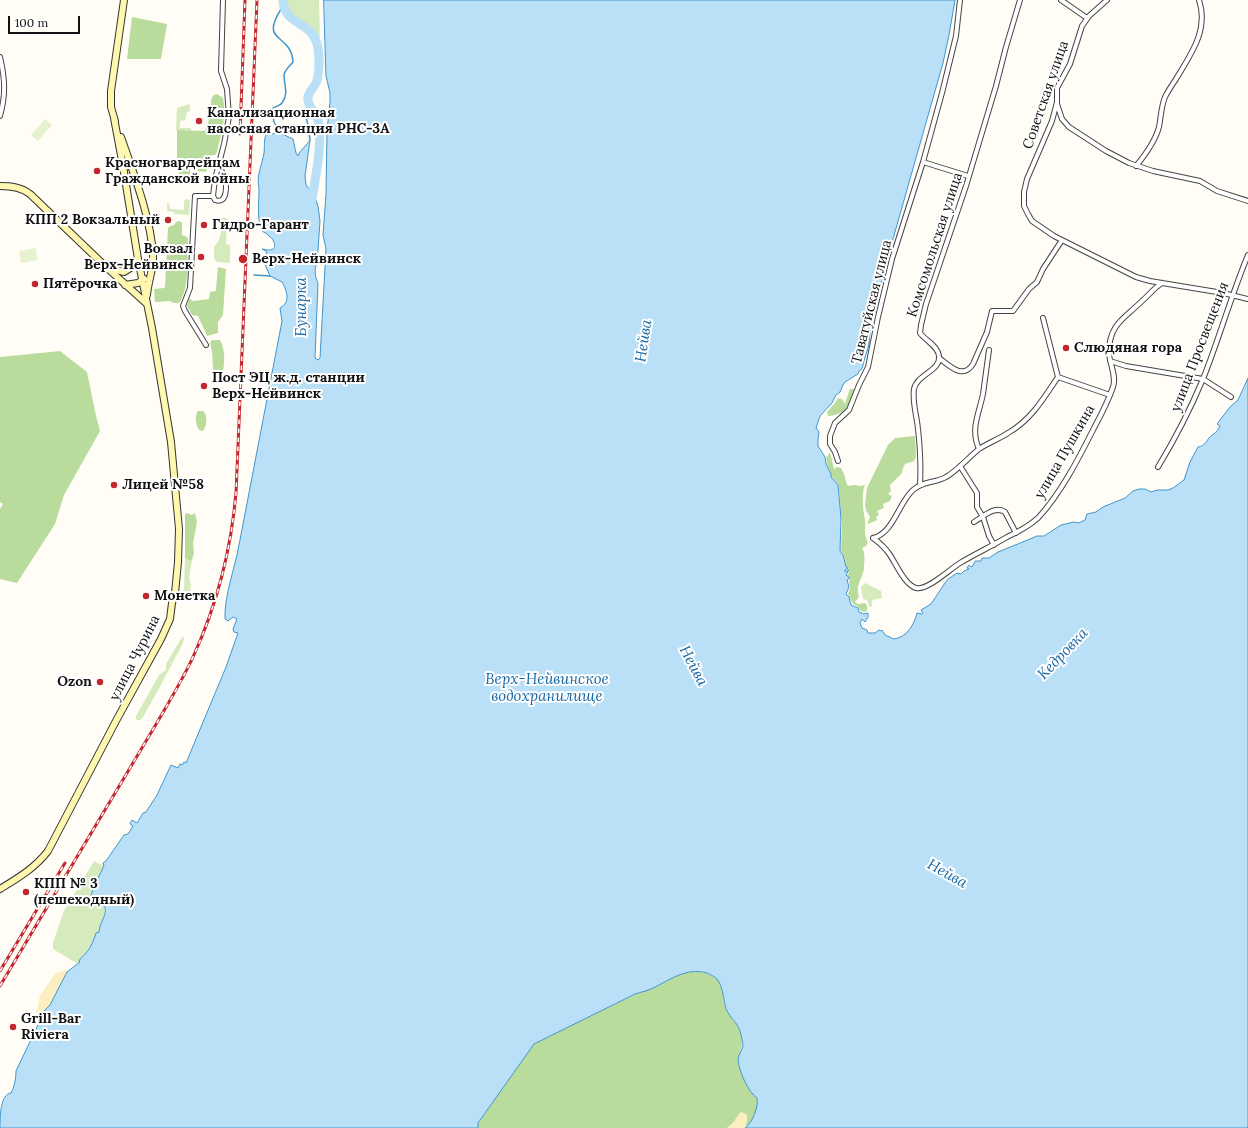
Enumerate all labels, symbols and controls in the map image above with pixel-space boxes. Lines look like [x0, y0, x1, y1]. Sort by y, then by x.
scale bar [10, 8, 82, 34]
text: 100 m [15, 15, 48, 30]
street label: Советская улица [1020, 39, 1072, 151]
place label: Канализационная насосная станция РНС-3А [207, 105, 390, 138]
marker: Канализационная насосная станция РНС-3А [194, 116, 204, 126]
place label: Красногвардейцам Гражданской войны [105, 155, 250, 188]
marker: Красногвардейцам Гражданской войны [92, 166, 102, 176]
street label: Комсомольская улица [904, 171, 966, 319]
place label: КПП 2 Вокзальный [25, 212, 160, 228]
marker: КПП 2 Вокзальный [163, 215, 173, 225]
place label: Гидро-Гарант [212, 217, 309, 233]
marker: Гидро-Гарант [199, 220, 209, 230]
street label: Таватуйская улица [848, 238, 896, 366]
place label: Вокзал Верх-Нейвинск [84, 241, 193, 274]
place label: Верх-Нейвинск [252, 251, 361, 267]
marker: Вокзал Верх-Нейвинск [196, 252, 206, 262]
marker: Верх-Нейвинск [237, 253, 249, 265]
place label: Пятёрочка [43, 276, 118, 292]
water label: Бунарка [293, 277, 311, 337]
marker: Пятёрочка [30, 279, 40, 289]
street label: улица Просвещения [1167, 280, 1233, 414]
water label: Нейва [632, 318, 656, 364]
place label: Слюдяная гора [1074, 340, 1182, 356]
marker: Слюдяная гора [1061, 343, 1071, 353]
place label: Пост ЭЦ ж.д. станции Верх-Нейвинск [212, 370, 365, 402]
marker: Пост ЭЦ ж.д. станции Верх-Нейвинск [199, 381, 209, 391]
street label: улица Пушкина [1031, 402, 1099, 502]
place label: Лицей №58 [122, 477, 204, 493]
marker: Лицей №58 [109, 480, 119, 490]
place label: Монетка [154, 588, 215, 604]
marker: Монетка [141, 591, 151, 601]
street label: улица Чурина [106, 612, 164, 704]
water label: Кедровка [1034, 625, 1092, 683]
water label: Нейва [675, 643, 711, 689]
water label: Верх-Нейвинское водохранилище [485, 671, 609, 706]
place label: Ozon [57, 674, 92, 690]
marker: Ozon [95, 677, 105, 687]
water label: Нейва [924, 856, 970, 892]
place label: КПП № 3 (пешеходный) [34, 876, 134, 908]
marker: КПП № 3 (пешеходный) [21, 887, 31, 897]
place label: Grill-Bar Riviera [21, 1011, 81, 1044]
marker: Grill-Bar Riviera [8, 1022, 18, 1032]

